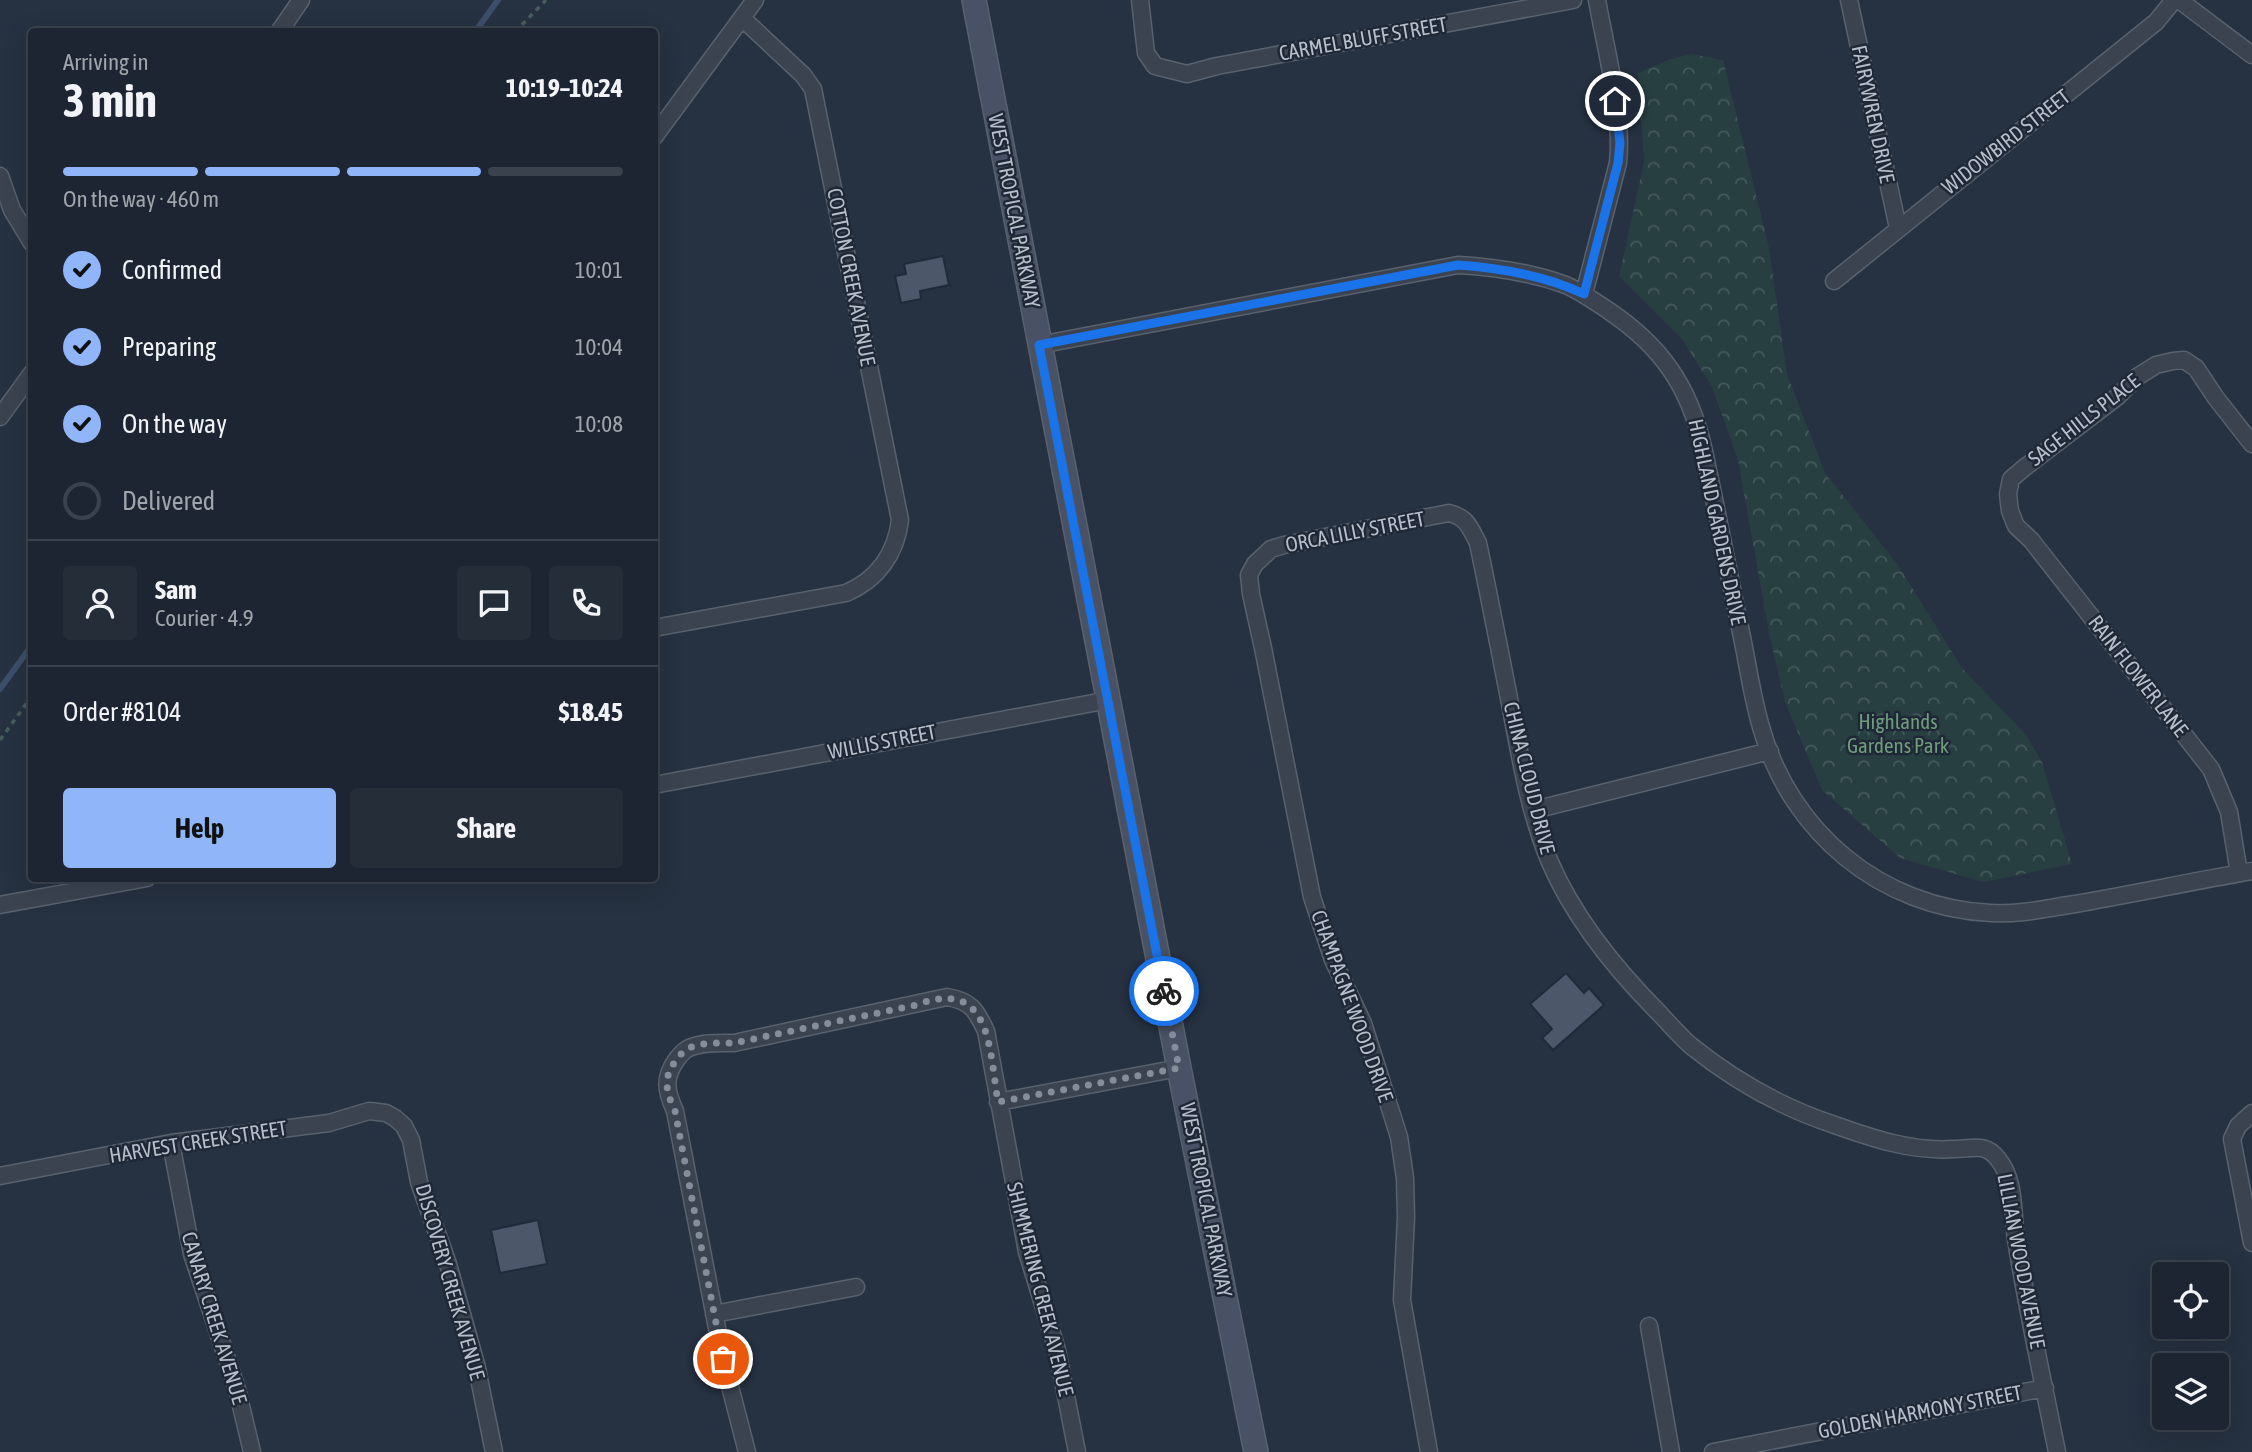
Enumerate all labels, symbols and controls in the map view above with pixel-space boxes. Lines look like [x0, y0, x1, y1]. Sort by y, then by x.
street label: CARMEL BLUFF STREET [1277, 11, 1449, 65]
street label: FAIRYWREN DRIVE [1848, 43, 1900, 185]
text: Arriving in [63, 49, 149, 75]
pin [1585, 71, 1645, 131]
text: 10:19–10:24 [506, 73, 623, 103]
text: 3 min [63, 74, 157, 127]
icon: home [1596, 82, 1634, 120]
street label: WIDOWBIRD STREET [1937, 84, 2074, 199]
street label: WEST TROPICAL PARKWAY [984, 112, 1046, 311]
text: On the way · 460 m [63, 186, 219, 212]
street label: COTTON CREEK AVENUE [823, 186, 881, 368]
icon: check [63, 251, 101, 289]
text: Confirmed [122, 255, 222, 285]
text: 10:01 [575, 257, 623, 283]
icon: check [63, 328, 101, 366]
text: Preparing [122, 332, 216, 362]
text: 10:04 [575, 334, 623, 360]
street label: SAGE HILLS PLACE [2023, 368, 2144, 470]
icon: check [63, 405, 101, 443]
text: On the way [122, 409, 227, 439]
text: 10:08 [575, 411, 623, 437]
street label: HIGHLAND GARDENS DRIVE [1684, 417, 1752, 627]
text: Delivered [122, 486, 215, 516]
street label: ORCA LILLY STREET [1283, 506, 1426, 556]
button: person [63, 566, 137, 640]
button: chat [457, 566, 531, 640]
button: phone [549, 566, 623, 640]
text: Sam [155, 575, 197, 605]
text: Courier · 4.9 [155, 605, 254, 631]
street label: RAIN FLOWER LANE [2084, 610, 2194, 741]
text: Order #8104 [63, 697, 182, 727]
text: $18.45 [559, 697, 623, 727]
street label: CHINA CLOUD DRIVE [1499, 699, 1560, 856]
park label: Highlands Gardens Park [1847, 709, 1949, 757]
street label: WILLIS STREET [826, 719, 938, 763]
button: Help [63, 788, 336, 868]
button: Share [350, 788, 623, 868]
street label: CHAMPAGNE WOOD DRIVE [1307, 907, 1399, 1105]
courier [1129, 956, 1199, 1026]
icon: bike [1145, 972, 1183, 1010]
street label: WEST TROPICAL PARKWAY [1176, 1101, 1238, 1300]
street label: HARVEST CREEK STREET [107, 1115, 288, 1167]
street label: LILLIAN WOOD AVENUE [1993, 1171, 2051, 1350]
street label: SHIMMERING CREEK AVENUE [1003, 1179, 1079, 1398]
street label: DISCOVERY CREEK AVENUE [412, 1181, 490, 1382]
street label: CANARY CREEK AVENUE [177, 1229, 253, 1407]
map controls [2152, 1262, 2229, 1430]
button: locate [2152, 1262, 2229, 1339]
pin [693, 1329, 753, 1389]
icon: bag [704, 1340, 742, 1378]
button: layers [2152, 1353, 2229, 1430]
street label: GOLDEN HARMONY STREET [1816, 1379, 2024, 1443]

